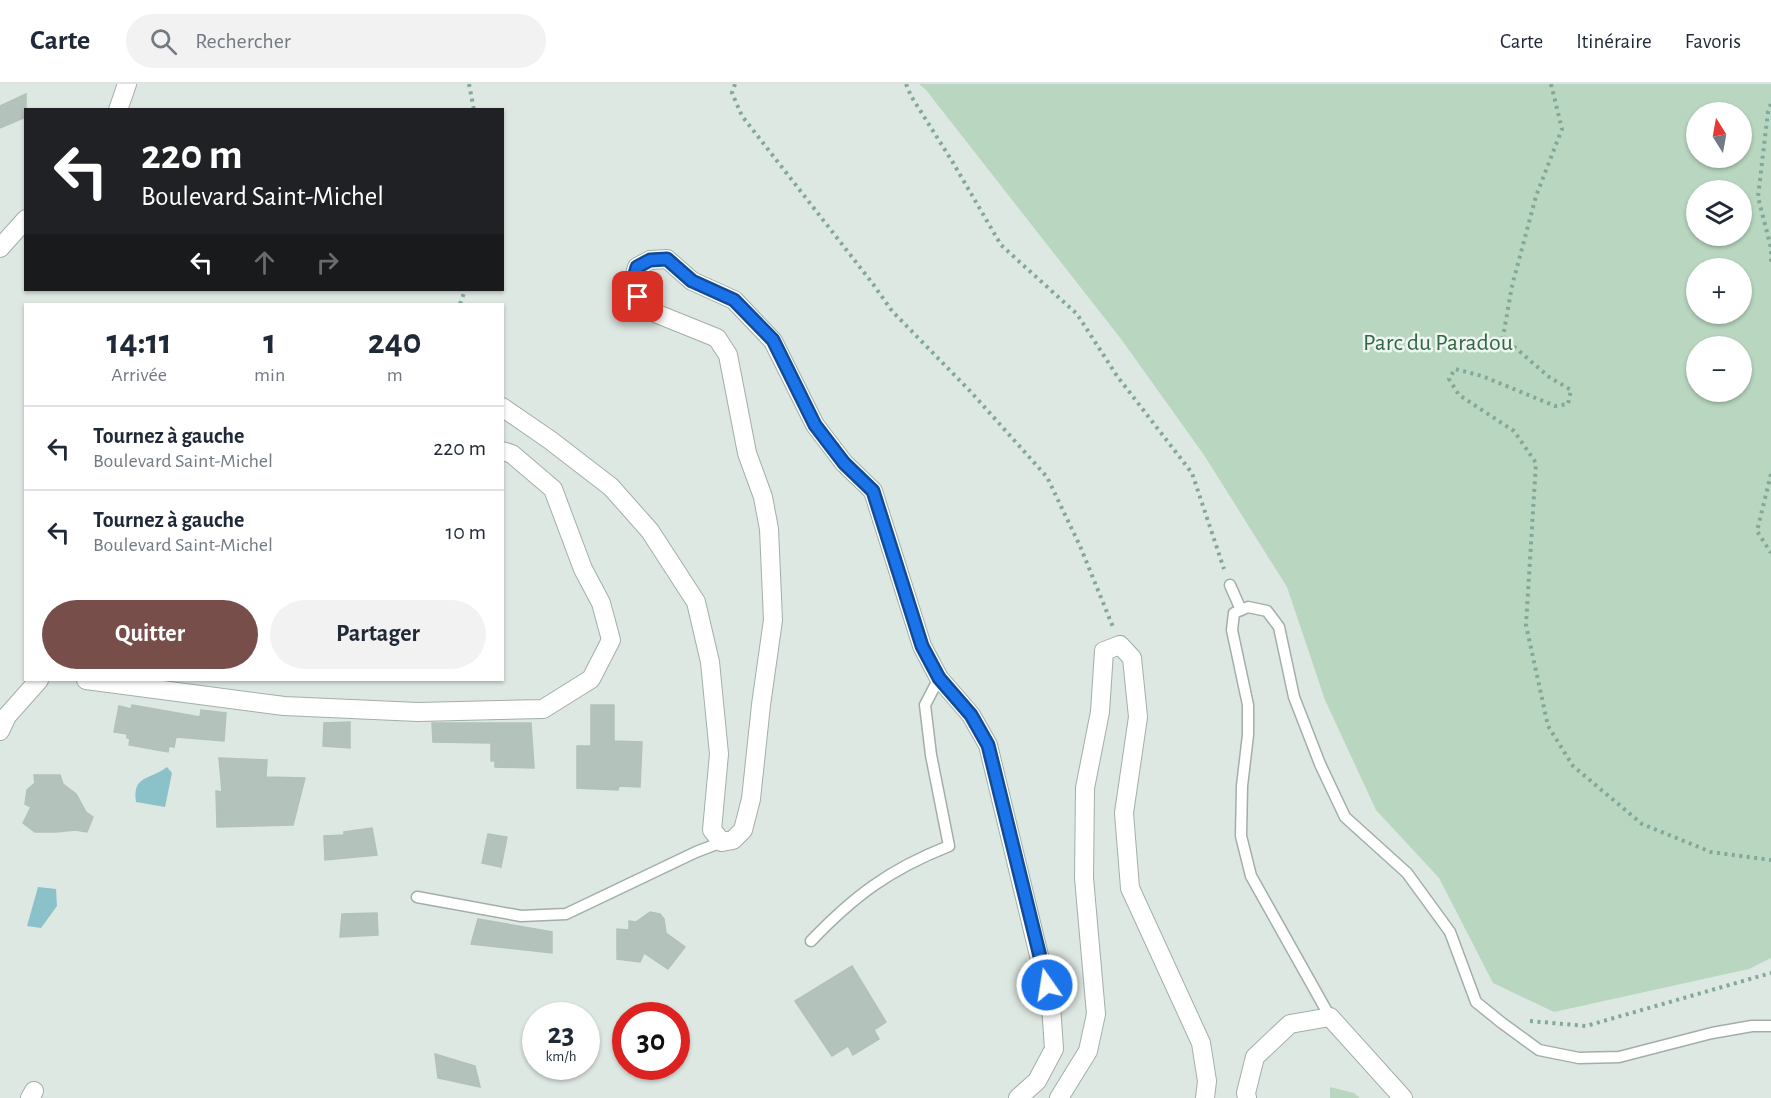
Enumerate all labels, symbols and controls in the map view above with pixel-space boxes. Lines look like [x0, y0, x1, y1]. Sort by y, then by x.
search box [126, 14, 546, 68]
icon: search [147, 25, 180, 58]
text: Carte [30, 27, 90, 55]
text: Rechercher [195, 30, 291, 52]
text: Carte [1500, 31, 1543, 52]
text: Itinéraire [1576, 31, 1652, 52]
text: Favoris [1685, 31, 1741, 52]
north arrow [1686, 102, 1752, 168]
map controls [1686, 102, 1752, 402]
icon: left [42, 132, 120, 210]
text: 220 m [141, 134, 243, 176]
button: layers [1686, 180, 1752, 246]
text: Boulevard Saint-Michel [141, 183, 384, 210]
icon: left [185, 246, 218, 279]
icon: ahead [248, 246, 281, 279]
icon: right [311, 246, 344, 279]
button: + [1686, 258, 1752, 324]
pin [612, 271, 663, 322]
icon: arrive [621, 280, 654, 313]
text: 14:11 [106, 324, 172, 360]
text: 1 [263, 324, 276, 360]
text: 240 [368, 324, 422, 360]
park label: Parc du Paradou [1363, 331, 1513, 355]
button: − [1686, 336, 1752, 402]
text: Arrivée [111, 365, 167, 385]
text: min [254, 365, 285, 385]
text: m [387, 365, 403, 385]
text: Tournez à gauche [93, 425, 244, 447]
icon: left [42, 432, 75, 465]
text: 220 m [433, 437, 486, 459]
text: Boulevard Saint-Michel [93, 451, 273, 471]
text: Tournez à gauche [93, 509, 244, 531]
icon: left [42, 516, 75, 549]
text: 10 m [446, 521, 486, 543]
text: Boulevard Saint-Michel [93, 535, 273, 555]
button: Quitter [42, 600, 258, 669]
button: Partager [270, 600, 486, 669]
position arrow [1015, 953, 1079, 1017]
speed limit sign: 30 [612, 1002, 690, 1080]
text: 23 [547, 1019, 575, 1049]
text: km/h [546, 1049, 576, 1064]

